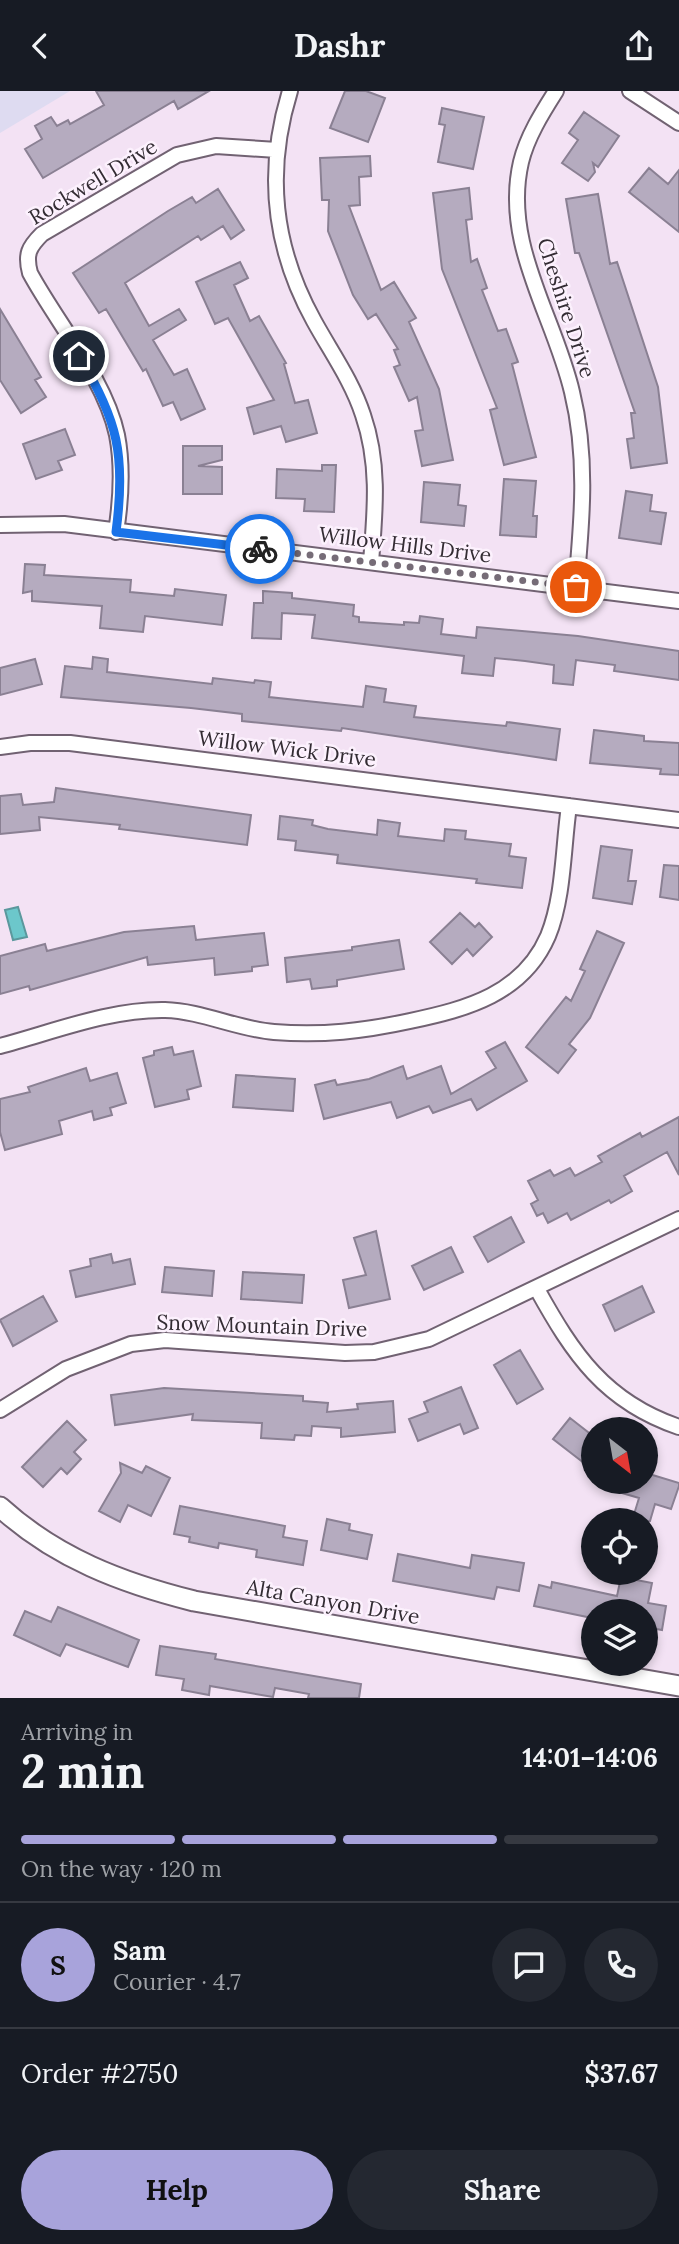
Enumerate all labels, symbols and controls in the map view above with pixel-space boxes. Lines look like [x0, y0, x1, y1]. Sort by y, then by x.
text: Dashr [294, 25, 385, 66]
icon: back [21, 27, 59, 65]
icon: share [620, 27, 658, 65]
street label: Rockwell Drive [24, 133, 162, 231]
street label: Cheshire Drive [531, 235, 602, 381]
pin [49, 326, 109, 386]
icon: home [60, 337, 98, 375]
courier [225, 514, 295, 584]
street label: Willow Hills Drive [317, 521, 493, 568]
icon: bike [241, 530, 279, 568]
pin [546, 557, 606, 617]
icon: bag [557, 568, 595, 606]
street label: Willow Wick Drive [196, 724, 378, 773]
street label: Snow Mountain Drive [156, 1308, 368, 1343]
north arrow [581, 1417, 658, 1495]
map controls [581, 1417, 658, 1676]
button: locate [581, 1508, 658, 1585]
street label: Alta Canyon Drive [243, 1573, 422, 1630]
button: layers [581, 1599, 658, 1676]
text: Arriving in [21, 1717, 133, 1746]
text: 14:01–14:06 [522, 1741, 658, 1774]
text: 2 min [21, 1742, 144, 1801]
text: On the way · 120 m [21, 1854, 222, 1883]
button: chat [492, 1928, 566, 2002]
button: phone [584, 1928, 658, 2002]
text: Sam [113, 1934, 166, 1967]
text: S [50, 1949, 66, 1982]
text: Courier · 4.7 [113, 1967, 241, 1996]
text: Order #2750 [21, 2057, 178, 2090]
text: $37.67 [584, 2057, 658, 2090]
button: Help [21, 2150, 333, 2230]
button: Share [347, 2150, 658, 2230]

